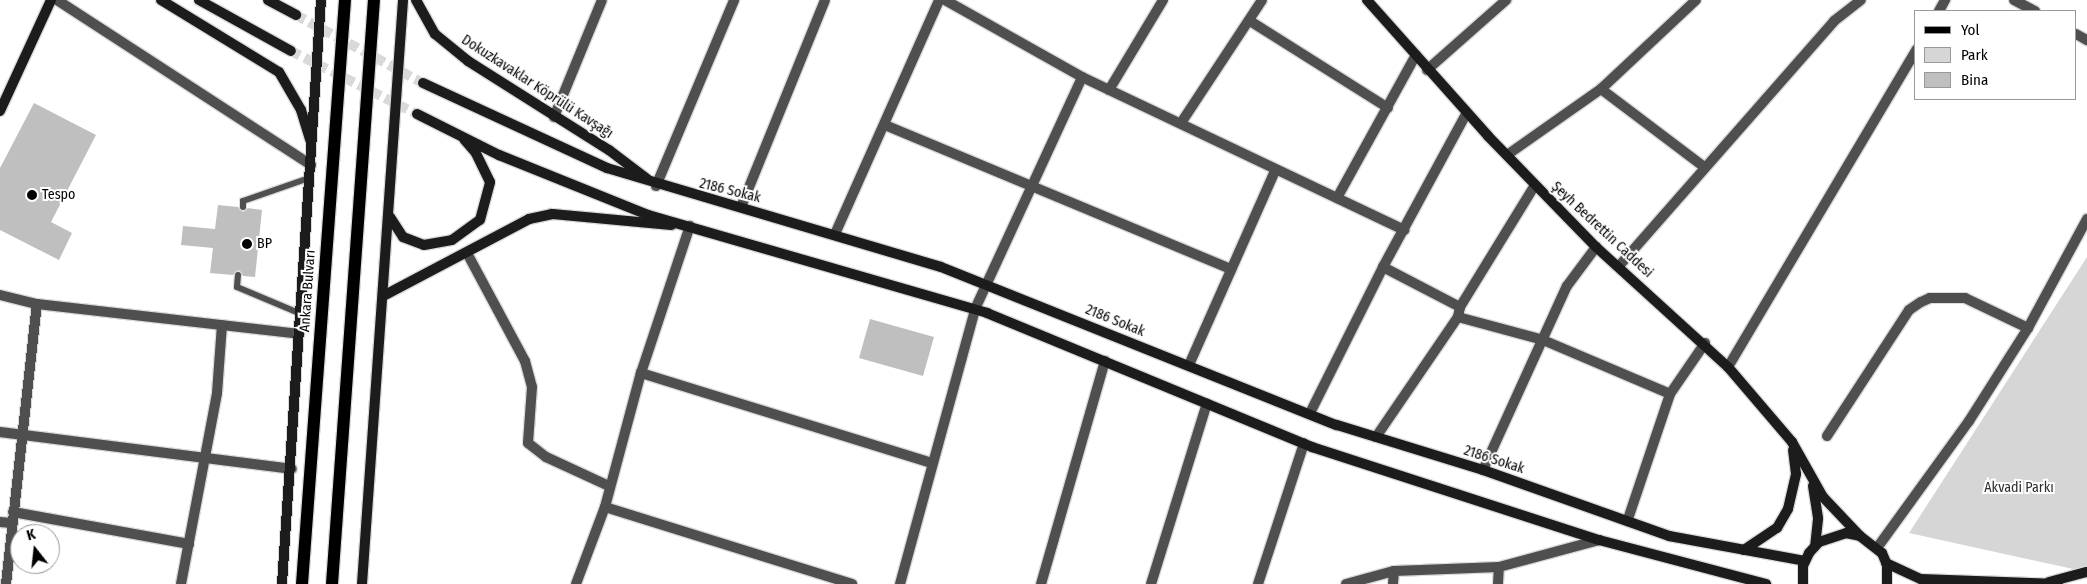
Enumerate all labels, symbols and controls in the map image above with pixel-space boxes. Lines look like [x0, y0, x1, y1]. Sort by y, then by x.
legend [1914, 10, 2077, 100]
text: Yol [1961, 21, 1979, 39]
street label: Dokuzkavaklar Köprülü Kavşağı [458, 32, 616, 142]
text: Park [1961, 46, 1988, 64]
text: Bina [1961, 71, 1988, 89]
street label: 2186 Sokak [698, 175, 762, 207]
street label: Şeyh Bedrettin Caddesi [1548, 179, 1656, 281]
place label: Tespo [42, 187, 75, 203]
marker: Tespo [26, 189, 38, 201]
place label: BP [257, 236, 272, 252]
marker: BP [241, 238, 253, 250]
street label: Ankara Bulvarı [297, 249, 319, 333]
street label: 2186 Sokak [1083, 301, 1147, 341]
street label: 2186 Sokak [1462, 442, 1526, 478]
park label: Akvadi Parkı [1984, 480, 2054, 496]
north arrow [10, 524, 60, 574]
text: K [25, 526, 37, 544]

